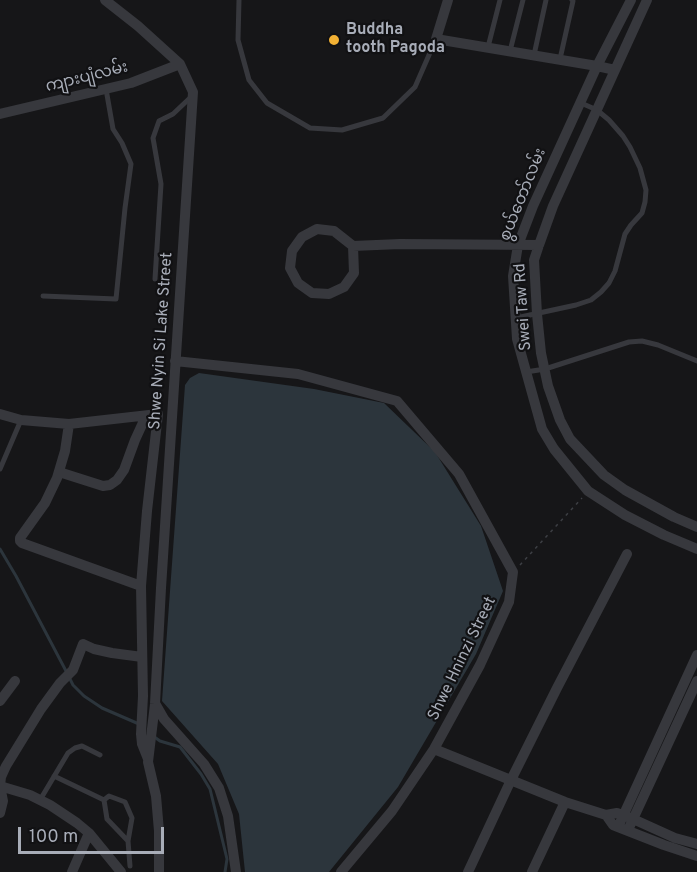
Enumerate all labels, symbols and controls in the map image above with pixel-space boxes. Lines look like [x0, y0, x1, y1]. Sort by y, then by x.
place label: Buddha tooth Pagoda [346, 21, 445, 59]
marker: Buddha tooth Pagoda [327, 33, 341, 47]
street label: ကျားပျံလမ်း [44, 58, 130, 98]
street label: စွယ်တော်လမ်း [497, 146, 551, 244]
street label: Shwe Nyin Si Lake Street [146, 252, 178, 430]
street label: Swei Taw Rd [511, 263, 537, 351]
street label: Shwe Hninzi Street [425, 594, 501, 724]
scale bar [21, 815, 166, 853]
text: 100 m [29, 826, 78, 849]

